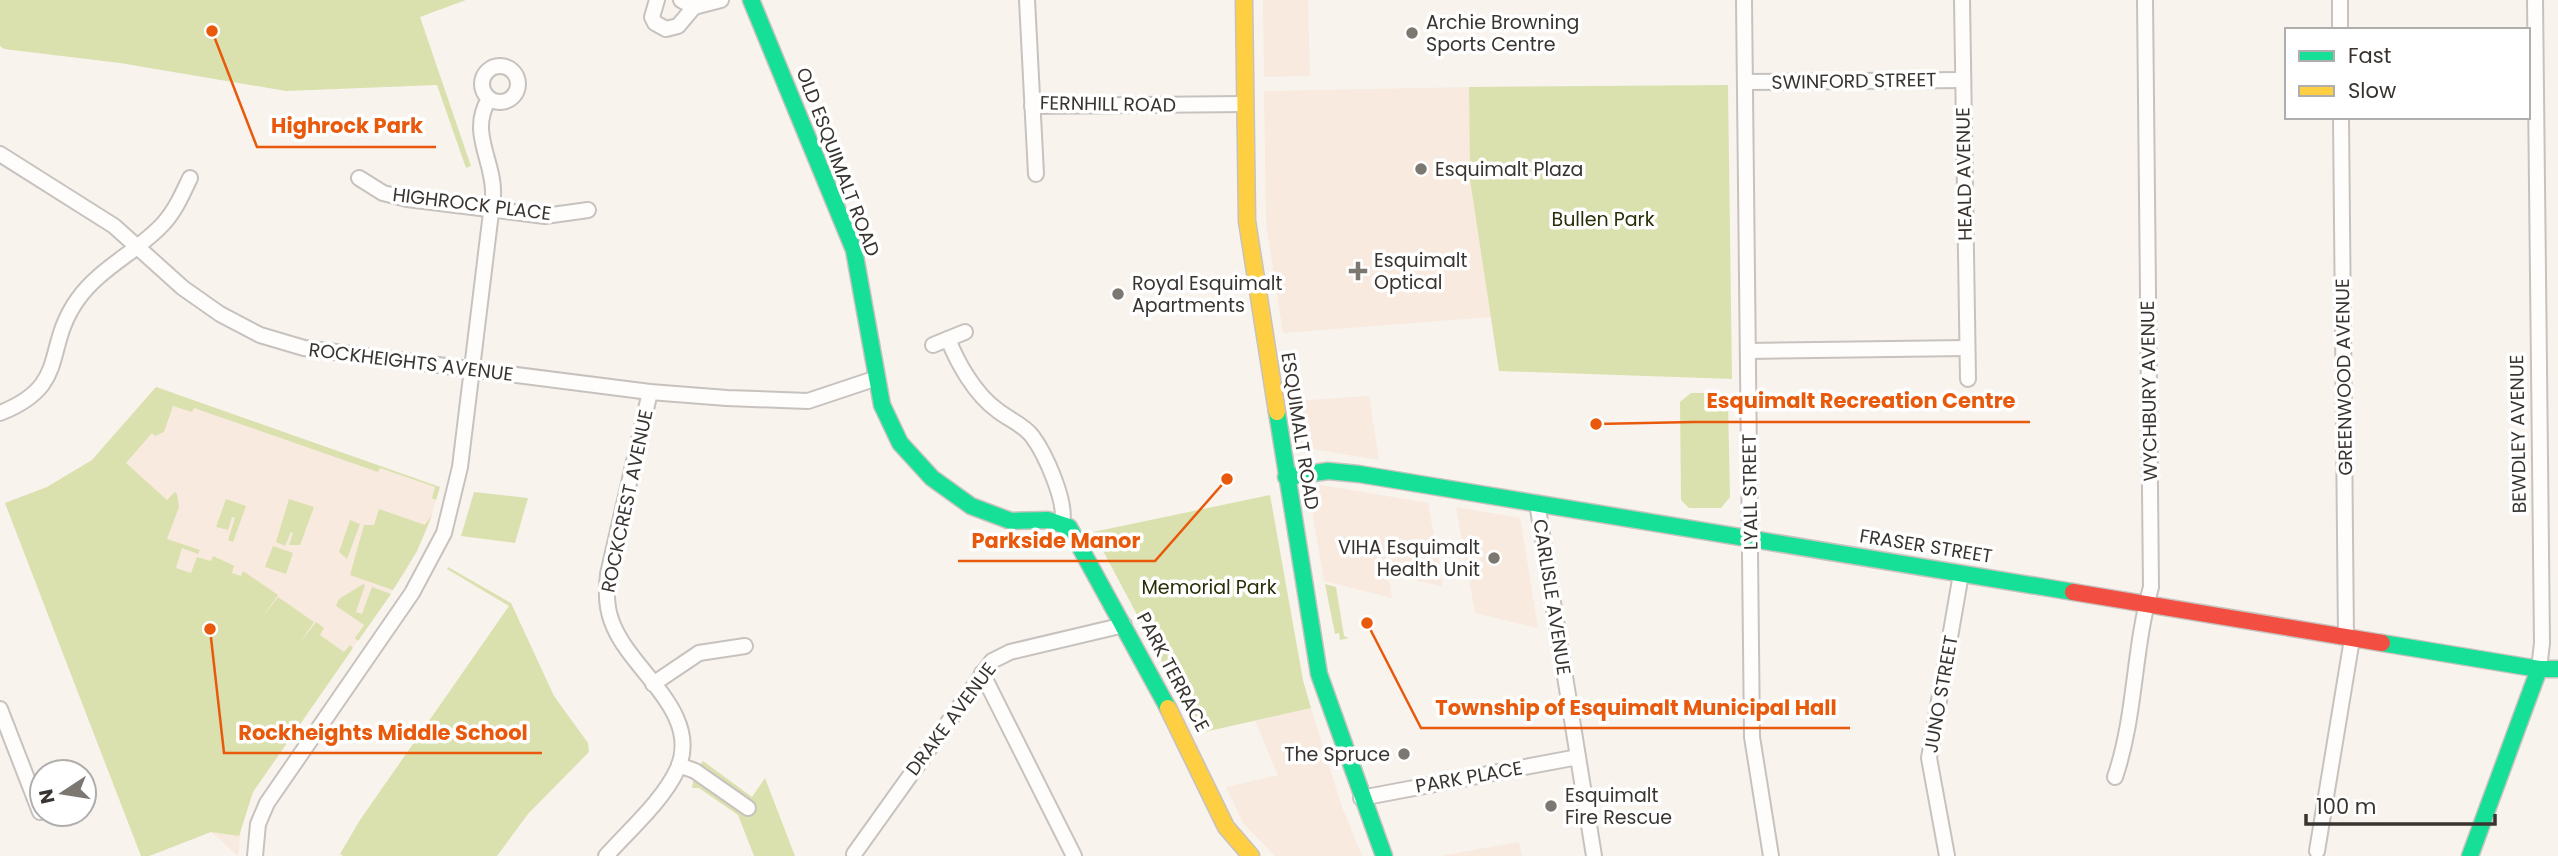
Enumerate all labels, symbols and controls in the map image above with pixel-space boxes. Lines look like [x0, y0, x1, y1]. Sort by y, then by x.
place label: Archie Browning Sports Centre [1426, 9, 1579, 58]
marker: Archie Browning Sports Centre [1404, 25, 1420, 41]
legend [2285, 28, 2530, 119]
text: Fast [2348, 41, 2391, 70]
street label: OLD ESQUIMALT ROAD [789, 64, 887, 260]
street label: SWINFORD STREET [1771, 66, 1937, 96]
text: Slow [2348, 76, 2396, 105]
street label: FERNHILL ROAD [1040, 89, 1176, 119]
callout: Highrock Park [257, 105, 436, 147]
street label: HEALD AVENUE [1949, 107, 1979, 241]
text: Highrock Park [271, 111, 423, 140]
place label: Esquimalt Plaza [1435, 156, 1583, 183]
marker: Esquimalt Plaza [1413, 161, 1429, 177]
street label: HIGHROCK PLACE [391, 181, 553, 227]
park label: Bullen Park [1552, 206, 1655, 233]
place label: Esquimalt Optical [1374, 247, 1467, 296]
marker: Esquimalt Optical [1348, 261, 1368, 281]
place label: Royal Esquimalt Apartments [1132, 270, 1282, 319]
street label: GREENWOOD AVENUE [2329, 278, 2359, 476]
marker: Royal Esquimalt Apartments [1110, 286, 1126, 302]
street label: WYCHBURY AVENUE [2134, 300, 2164, 482]
street label: ROCKHEIGHTS AVENUE [307, 336, 515, 388]
street label: ESQUIMALT ROAD [1274, 350, 1326, 512]
street label: BEWDLEY AVENUE [2503, 354, 2533, 514]
callout: Esquimalt Recreation Centre [1693, 380, 2030, 422]
text: Esquimalt Recreation Centre [1706, 386, 2016, 415]
street label: ROCKCREST AVENUE [594, 407, 660, 595]
street label: LYALL STREET [1735, 434, 1765, 550]
street label: CARLISLE AVENUE [1526, 517, 1578, 677]
callout: Parkside Manor [958, 519, 1155, 561]
street label: FRASER STREET [1858, 522, 1994, 570]
text: Parkside Manor [972, 526, 1140, 555]
place label: VIHA Esquimalt Health Unit [1338, 534, 1480, 583]
marker: VIHA Esquimalt Health Unit [1486, 550, 1502, 566]
park label: Memorial Park [1142, 574, 1277, 601]
street label: PARK TERRACE [1130, 607, 1216, 737]
street label: JUNO STREET [1917, 633, 1965, 755]
street label: DRAKE AVENUE [899, 657, 1003, 781]
callout: Township of Esquimalt Municipal Hall [1421, 686, 1850, 728]
text: Township of Esquimalt Municipal Hall [1435, 693, 1837, 722]
callout: Rockheights Middle School [224, 711, 542, 753]
text: Rockheights Middle School [238, 718, 528, 747]
place label: The Spruce [1284, 741, 1390, 768]
marker: The Spruce [1396, 746, 1412, 762]
street label: PARK PLACE [1413, 754, 1525, 800]
north arrow [28, 758, 98, 828]
place label: Esquimalt Fire Rescue [1565, 782, 1672, 831]
scale bar [2306, 782, 2495, 826]
text: N [32, 787, 62, 806]
text: 100 m [2316, 792, 2376, 821]
marker: Esquimalt Fire Rescue [1543, 798, 1559, 814]

